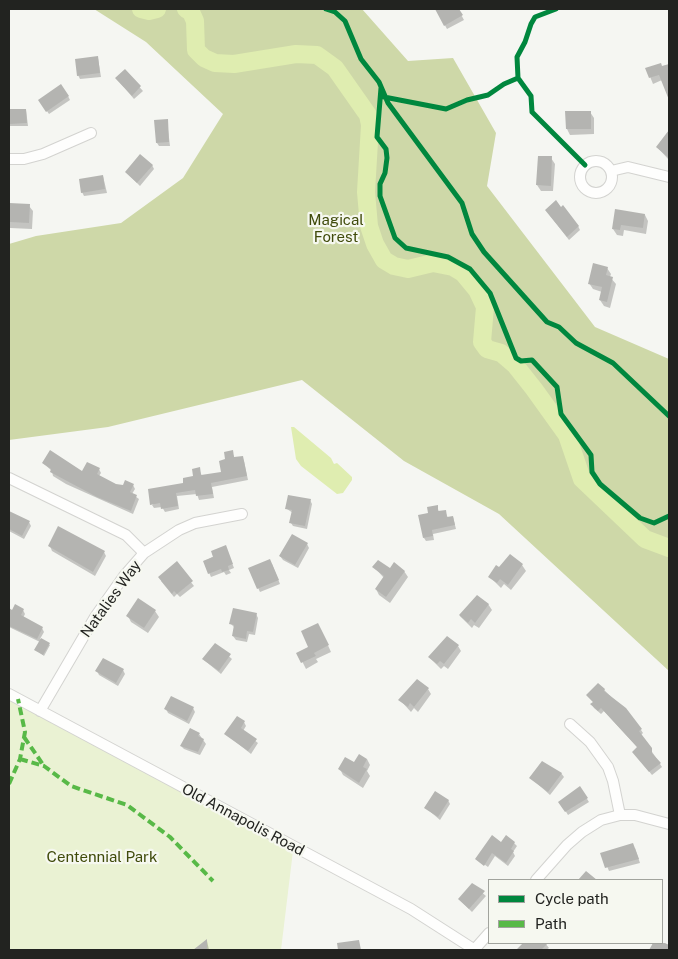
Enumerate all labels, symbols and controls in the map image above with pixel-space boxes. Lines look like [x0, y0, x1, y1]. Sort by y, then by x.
park label: Magical Forest [308, 211, 364, 246]
street label: Natalies Way [77, 557, 145, 641]
street label: Old Annapolis Road [179, 780, 307, 860]
park label: Centennial Park [47, 848, 157, 866]
legend [488, 879, 663, 944]
text: Cycle path [535, 890, 609, 907]
text: Path [535, 915, 567, 932]

